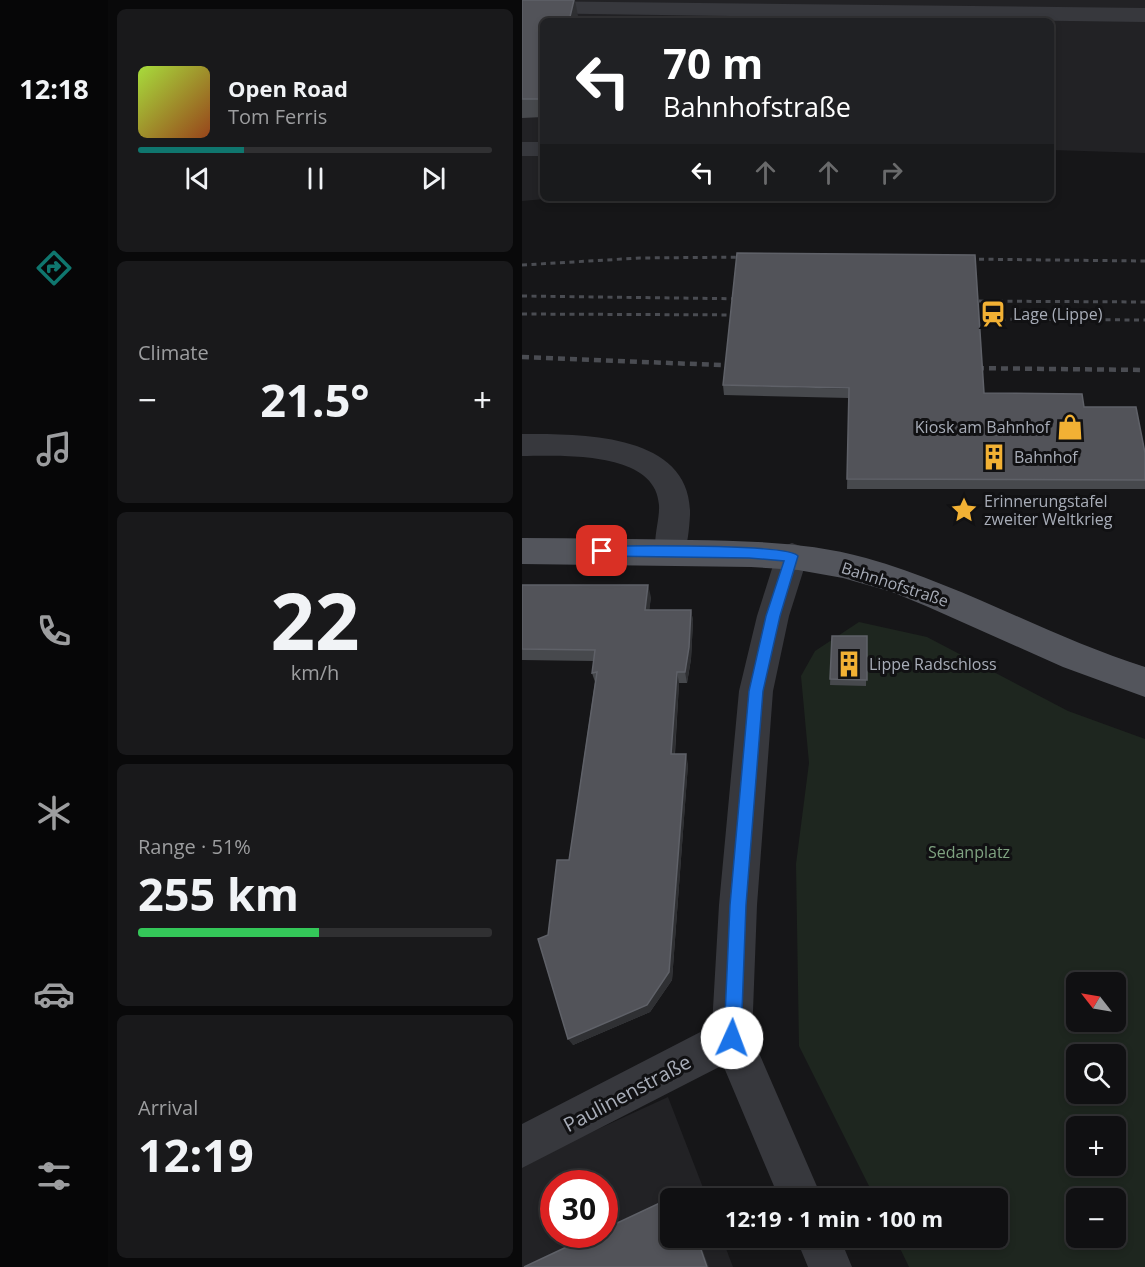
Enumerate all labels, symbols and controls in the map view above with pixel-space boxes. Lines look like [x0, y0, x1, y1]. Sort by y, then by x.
text: 70 m [663, 34, 763, 91]
icon: left [564, 42, 642, 120]
text: 12:18 [19, 70, 89, 107]
text: Open Road [228, 73, 348, 103]
text: Bahnhofstraße [663, 88, 851, 125]
text: Tom Ferris [228, 103, 327, 130]
icon: left [686, 156, 719, 189]
icon: ahead [749, 156, 782, 189]
icon: ahead [812, 156, 845, 189]
icon: right [875, 156, 908, 189]
icon: previous [181, 162, 214, 195]
icon: pause [299, 162, 332, 195]
icon: next [417, 162, 450, 195]
icon: directions [33, 247, 75, 289]
station icon: Lage (Lippe) [978, 299, 1008, 329]
place label: Lage (Lippe) [1013, 303, 1103, 325]
text: Climate [138, 339, 209, 366]
text: 21.5° [260, 369, 370, 430]
text: − [138, 377, 157, 422]
text: + [473, 377, 492, 422]
shop icon: Kiosk am Bahnhof [1055, 412, 1085, 442]
place label: Kiosk am Bahnhof [915, 416, 1052, 438]
icon: music [33, 428, 75, 470]
building icon: Bahnhof [979, 442, 1009, 472]
place label: Bahnhof [1014, 446, 1079, 468]
place label: Erinnerungstafel zweiter Weltkrieg [984, 490, 1113, 530]
place icon: Erinnerungstafel zweiter Weltkrieg [949, 495, 979, 525]
pin [576, 525, 627, 576]
icon: arrive [585, 534, 618, 567]
street label: Bahnhofstraße [839, 556, 951, 612]
text: 22 [270, 567, 360, 673]
icon: phone [33, 610, 75, 652]
building icon: Lippe Radschloss [834, 649, 864, 679]
place label: Lippe Radschloss [869, 653, 997, 675]
text: km/h [291, 659, 339, 686]
icon: climate [33, 792, 75, 834]
text: Range · 51% [138, 833, 251, 860]
park label: Sedanplatz [928, 841, 1010, 863]
text: 255 km [138, 863, 299, 924]
north arrow [1066, 972, 1126, 1032]
map controls [1066, 972, 1126, 1248]
icon: car [33, 973, 75, 1015]
position arrow [700, 1006, 764, 1070]
button: search [1066, 1044, 1126, 1104]
street label: Paulinenstraße [558, 1048, 696, 1138]
text: Arrival [138, 1094, 198, 1121]
button: + [1066, 1116, 1126, 1176]
text: 12:19 [138, 1124, 254, 1185]
icon: filters [33, 1155, 75, 1197]
speed limit sign: 30 [540, 1170, 618, 1248]
button: − [1066, 1188, 1126, 1248]
text: 12:19 · 1 min · 100 m [725, 1203, 943, 1233]

